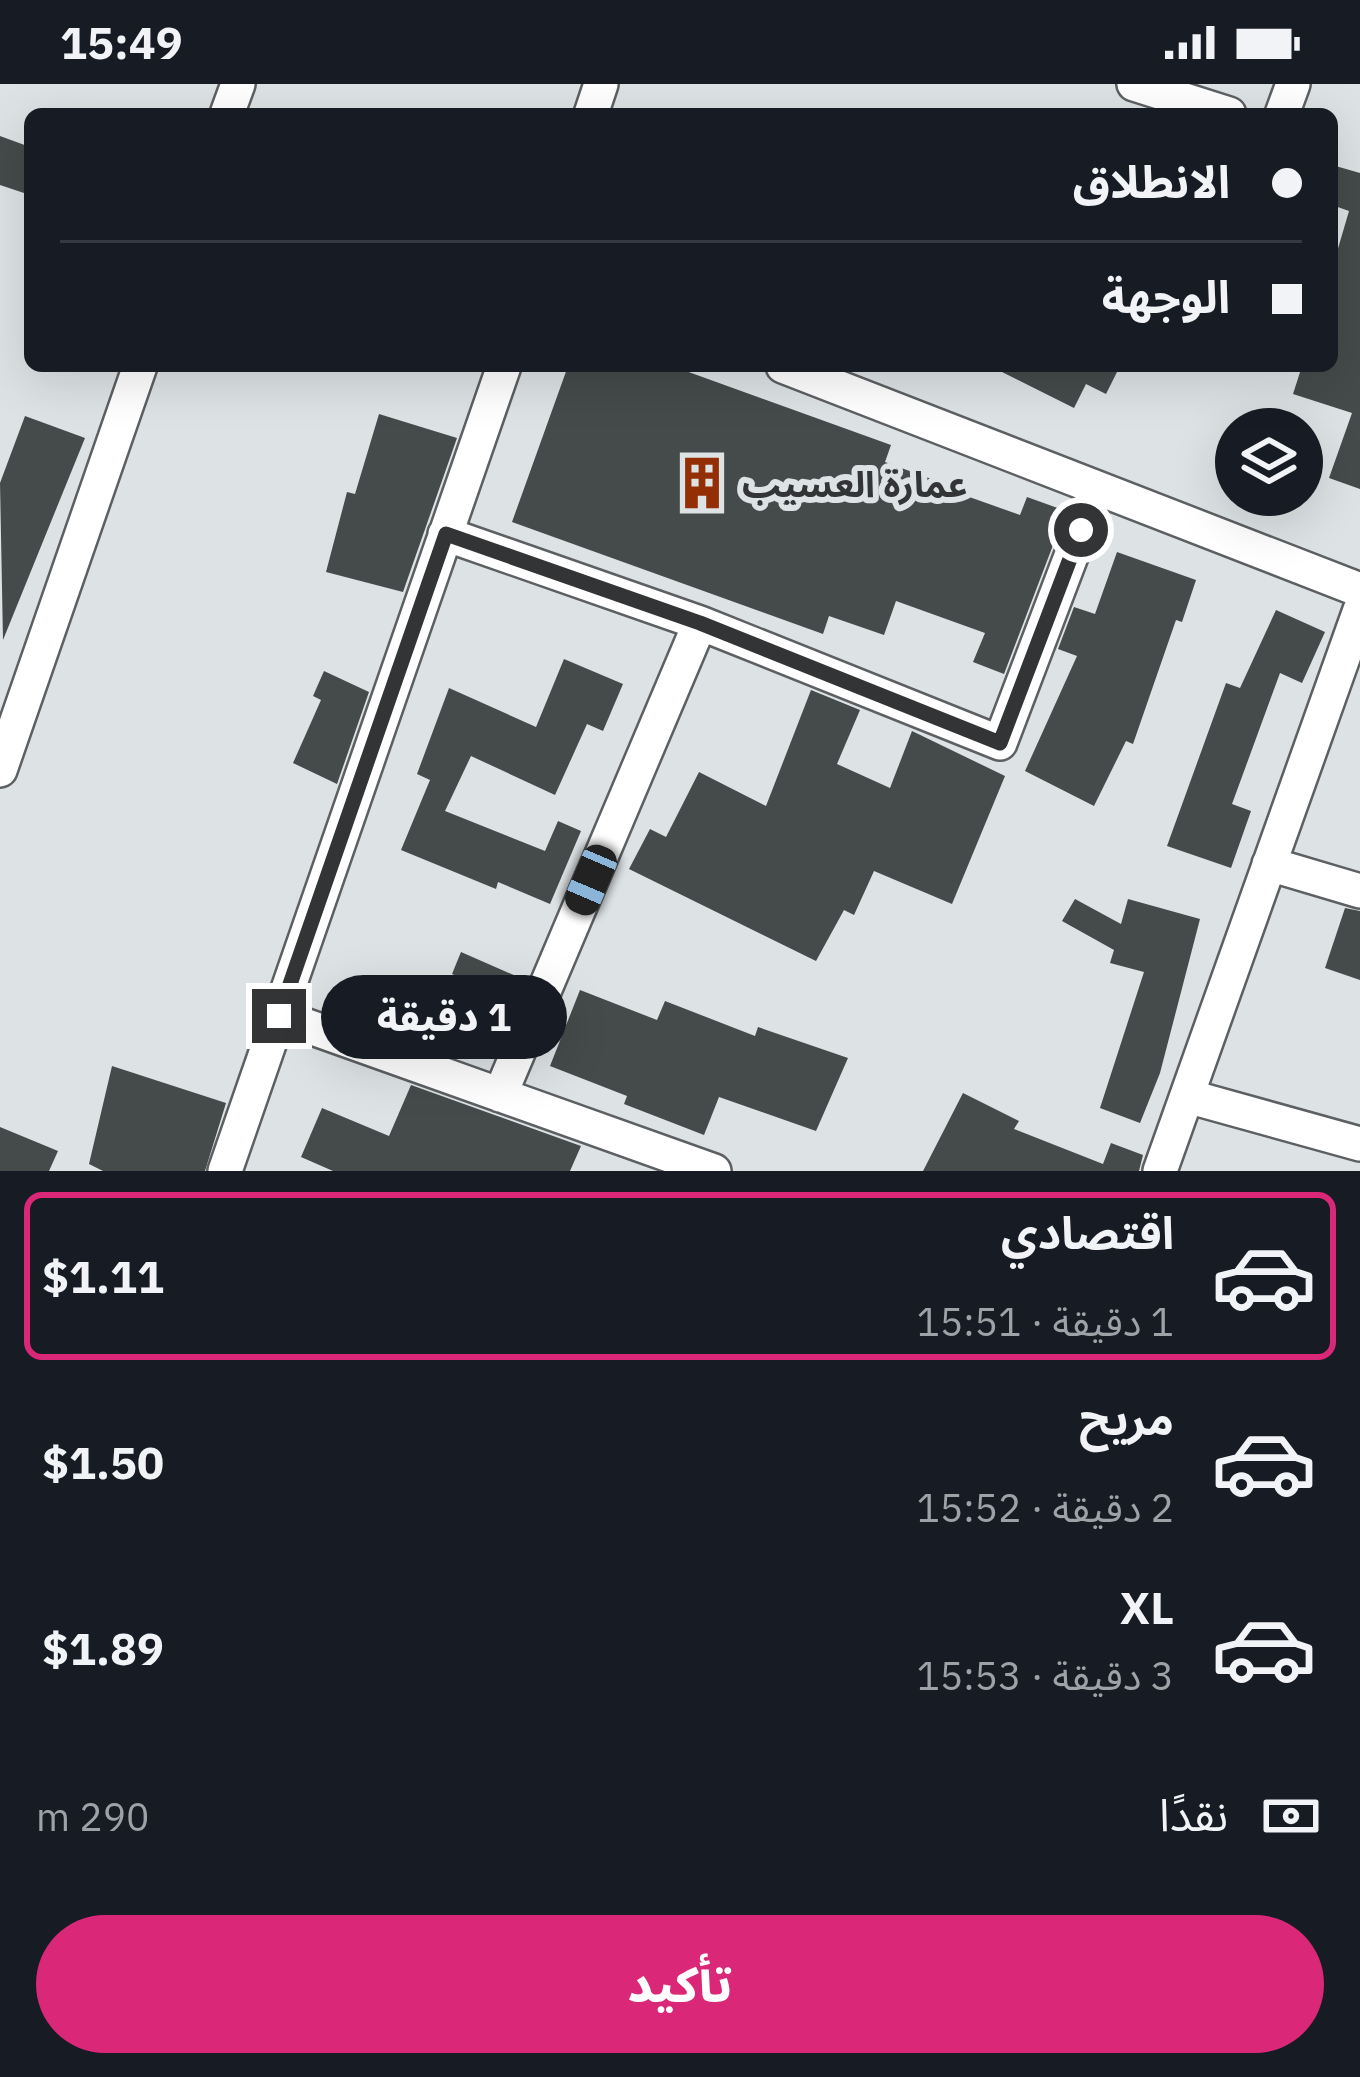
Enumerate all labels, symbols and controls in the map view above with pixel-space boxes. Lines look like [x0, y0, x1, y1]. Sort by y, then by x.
text: 15:49 [60, 13, 183, 71]
text: الانطلاق [1073, 152, 1230, 210]
text: الوجهة [1102, 267, 1230, 325]
map controls [1215, 408, 1323, 516]
button: layers [1215, 408, 1323, 516]
building icon: عمارة العسيب [673, 454, 731, 512]
place label: عمارة العسيب [742, 460, 968, 507]
route start [1054, 503, 1108, 557]
car [560, 840, 622, 920]
callout: 1 دقيقة [321, 974, 567, 1058]
route end [252, 989, 306, 1043]
text: 1 دقيقة [377, 991, 511, 1042]
text: اقتصادي [1001, 1203, 1174, 1261]
icon: car [1210, 1222, 1318, 1330]
text: $1.11 [42, 1247, 164, 1305]
text: 1 دقيقة · 15:51 [916, 1296, 1174, 1347]
text: مريح [1079, 1389, 1174, 1447]
icon: car [1210, 1408, 1318, 1516]
text: $1.50 [42, 1433, 164, 1491]
text: 2 دقيقة · 15:52 [916, 1482, 1174, 1533]
text: XL [1120, 1578, 1174, 1636]
icon: car [1210, 1594, 1318, 1702]
text: $1.89 [42, 1619, 164, 1677]
text: 3 دقيقة · 15:53 [916, 1650, 1174, 1701]
icon: cash [1258, 1783, 1324, 1849]
text: نقدًا [1159, 1785, 1228, 1843]
text: 290 m [36, 1791, 149, 1842]
button: تأكيد [36, 1915, 1324, 2053]

